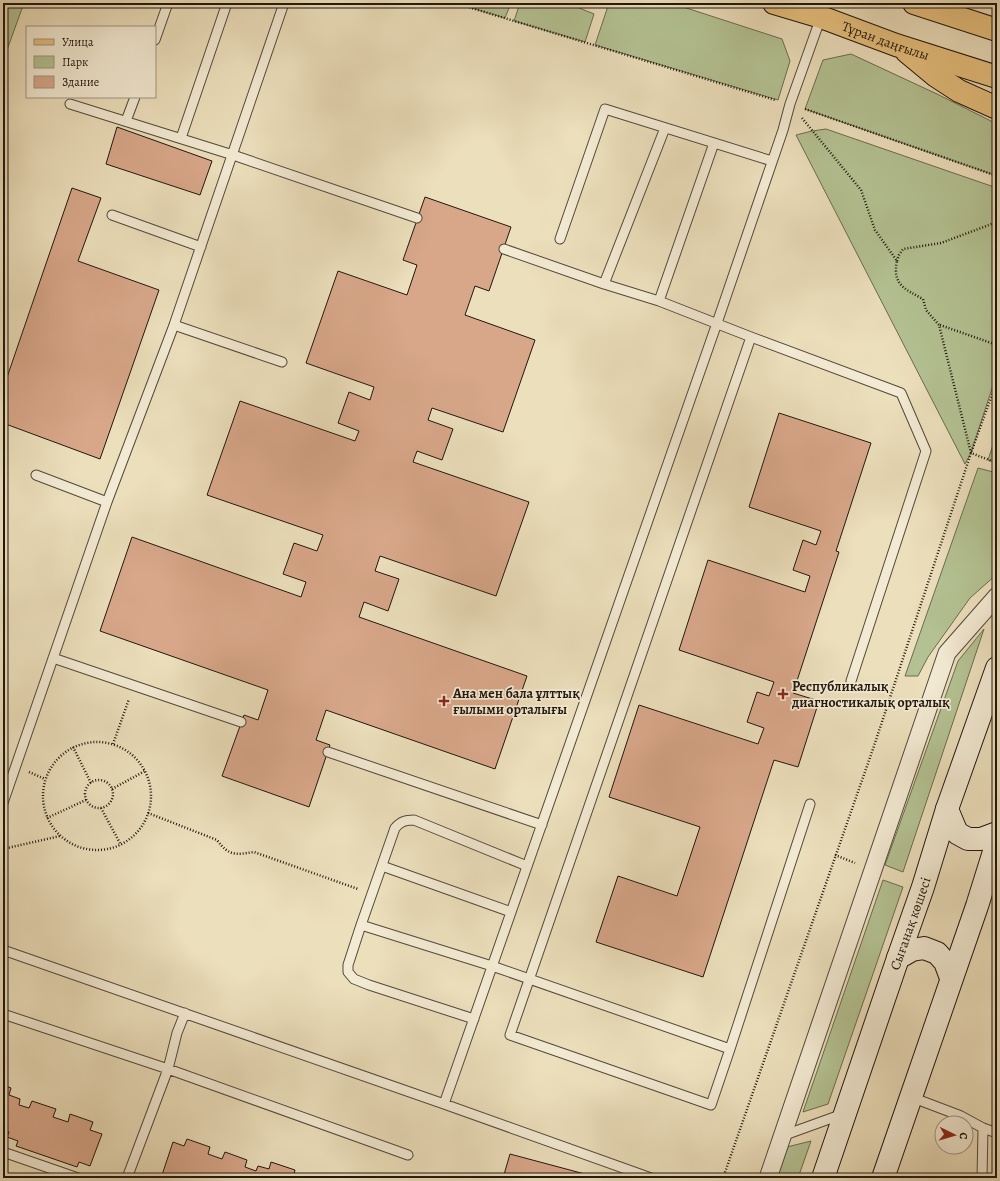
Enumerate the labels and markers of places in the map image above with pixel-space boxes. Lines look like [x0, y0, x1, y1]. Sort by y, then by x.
place label: Республикалық диагностикалық орталық [791, 677, 950, 712]
place label: Ана мен бала ұлттық ғылыми орталығы [452, 684, 580, 719]
marker: Республикалық диагностикалық орталық [777, 688, 789, 700]
marker: Ана мен бала ұлттық ғылыми орталығы [438, 695, 450, 707]

